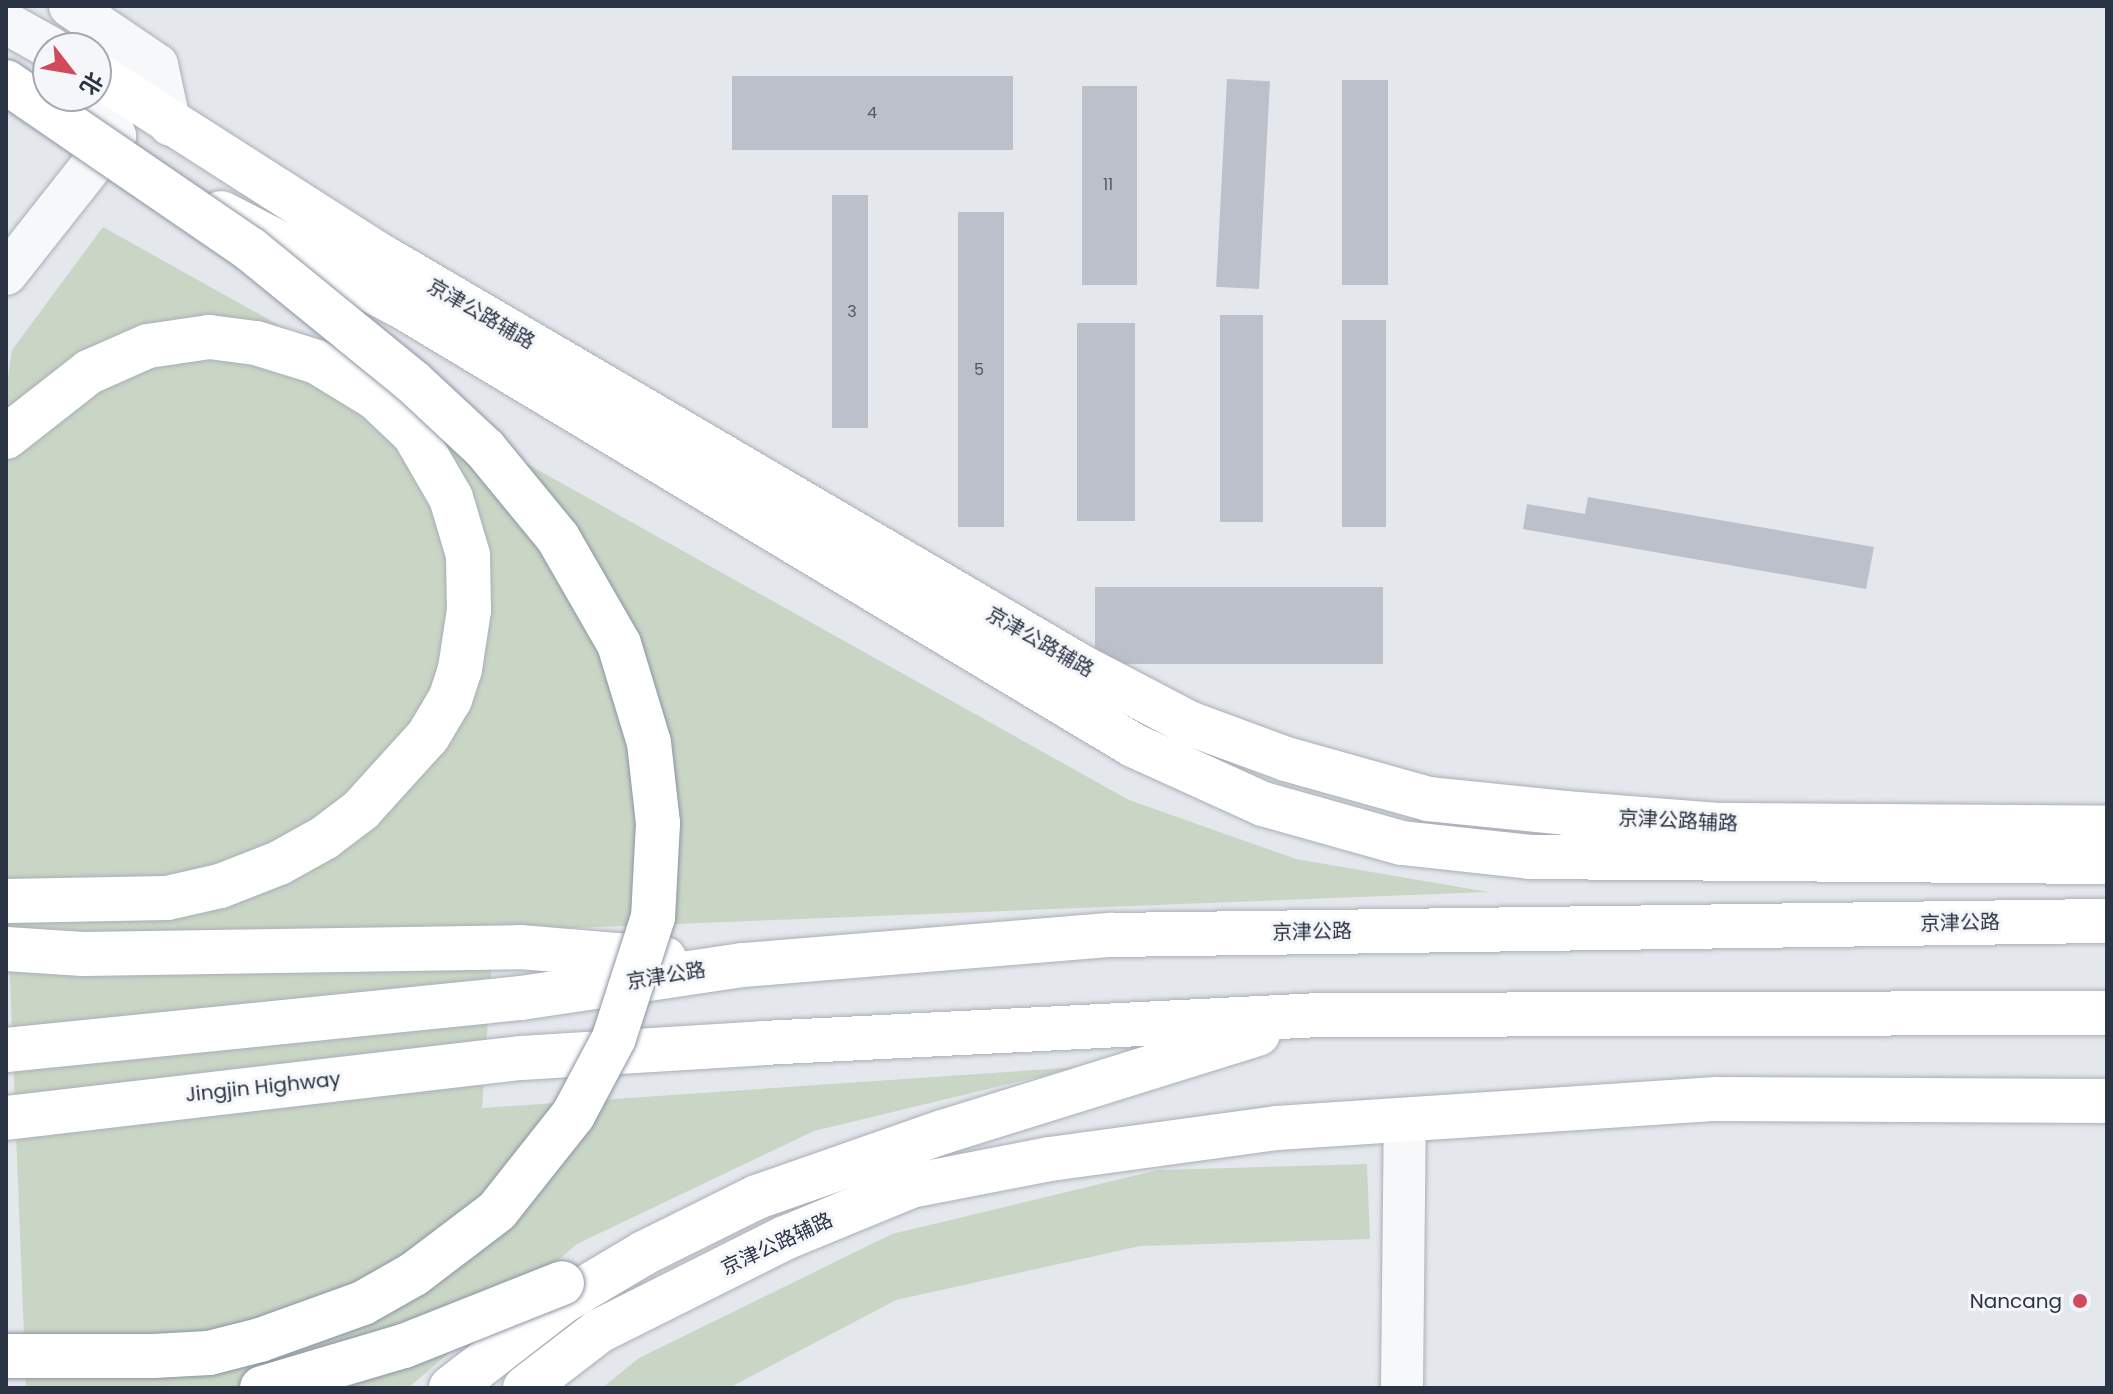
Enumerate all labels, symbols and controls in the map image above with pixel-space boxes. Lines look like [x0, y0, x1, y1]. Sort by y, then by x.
north arrow [32, 32, 112, 112]
text: 北 [72, 66, 110, 101]
house number: 4 [867, 103, 877, 123]
house number: 11 [1103, 175, 1113, 195]
street label: 京津公路辅路 [423, 274, 539, 354]
house number: 3 [847, 302, 857, 322]
house number: 5 [974, 360, 984, 380]
street label: 京津公路辅路 [982, 602, 1098, 682]
street label: 京津公路辅路 [1617, 806, 1739, 836]
street label: 京津公路 [1920, 910, 2000, 936]
street label: 京津公路 [1272, 919, 1352, 945]
street label: 京津公路 [625, 958, 707, 994]
street label: Jingjin Highway [184, 1067, 342, 1107]
street label: 京津公路辅路 [718, 1208, 836, 1280]
place label: Nancang [1970, 1289, 2062, 1313]
marker: Nancang [2069, 1290, 2091, 1312]

